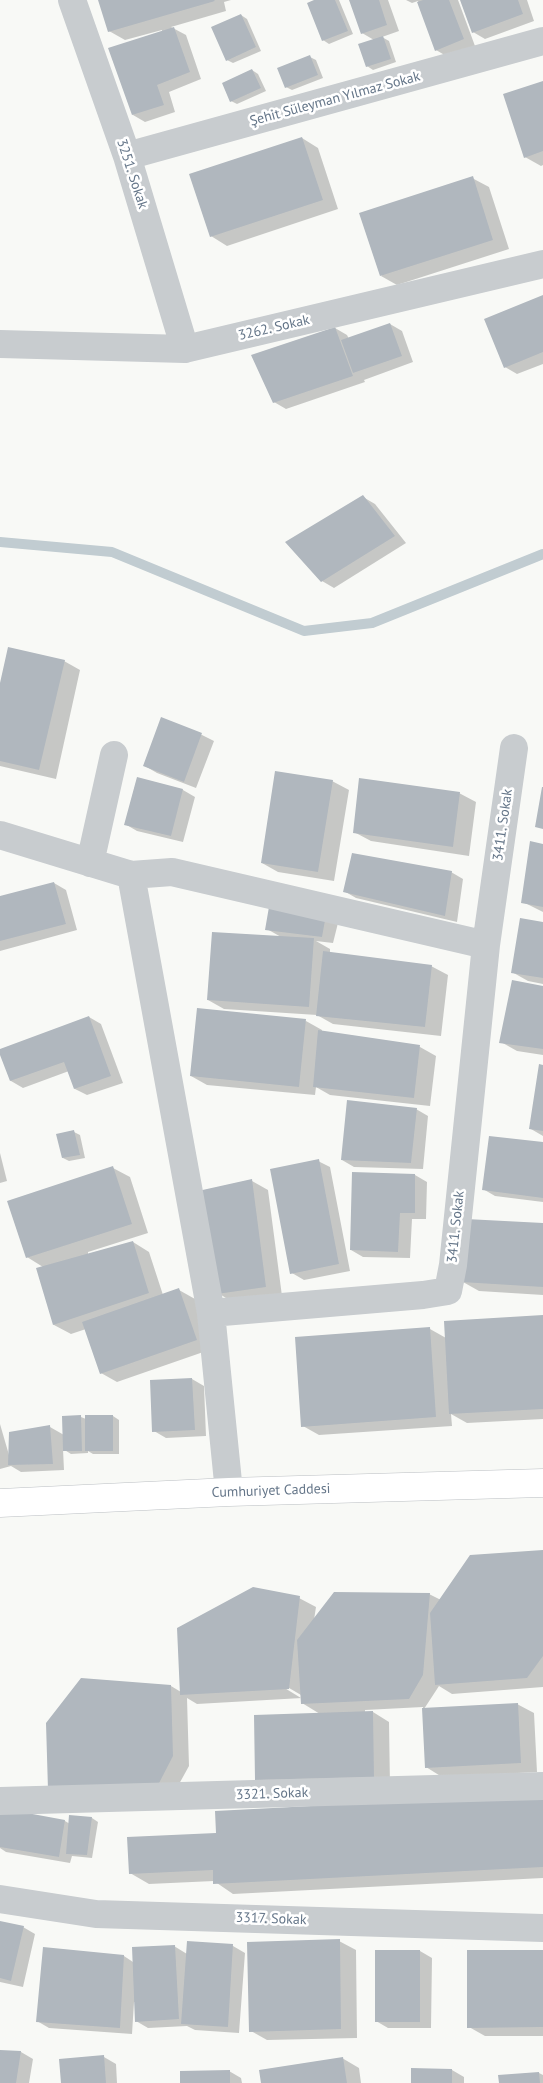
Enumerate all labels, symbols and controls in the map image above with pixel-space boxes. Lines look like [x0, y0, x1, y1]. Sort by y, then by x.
street label: Şehit Süleyman Yılmaz Sokak [248, 68, 422, 130]
street label: 3251. Sokak [113, 137, 151, 211]
street label: 3262. Sokak [237, 312, 311, 344]
street label: 3411. Sokak [490, 788, 516, 862]
street label: 3411. Sokak [444, 1190, 468, 1264]
street label: Cumhuriyet Caddesi [211, 1481, 331, 1501]
street label: 3321. Sokak [235, 1784, 309, 1804]
street label: 3317. Sokak [235, 1909, 307, 1929]

